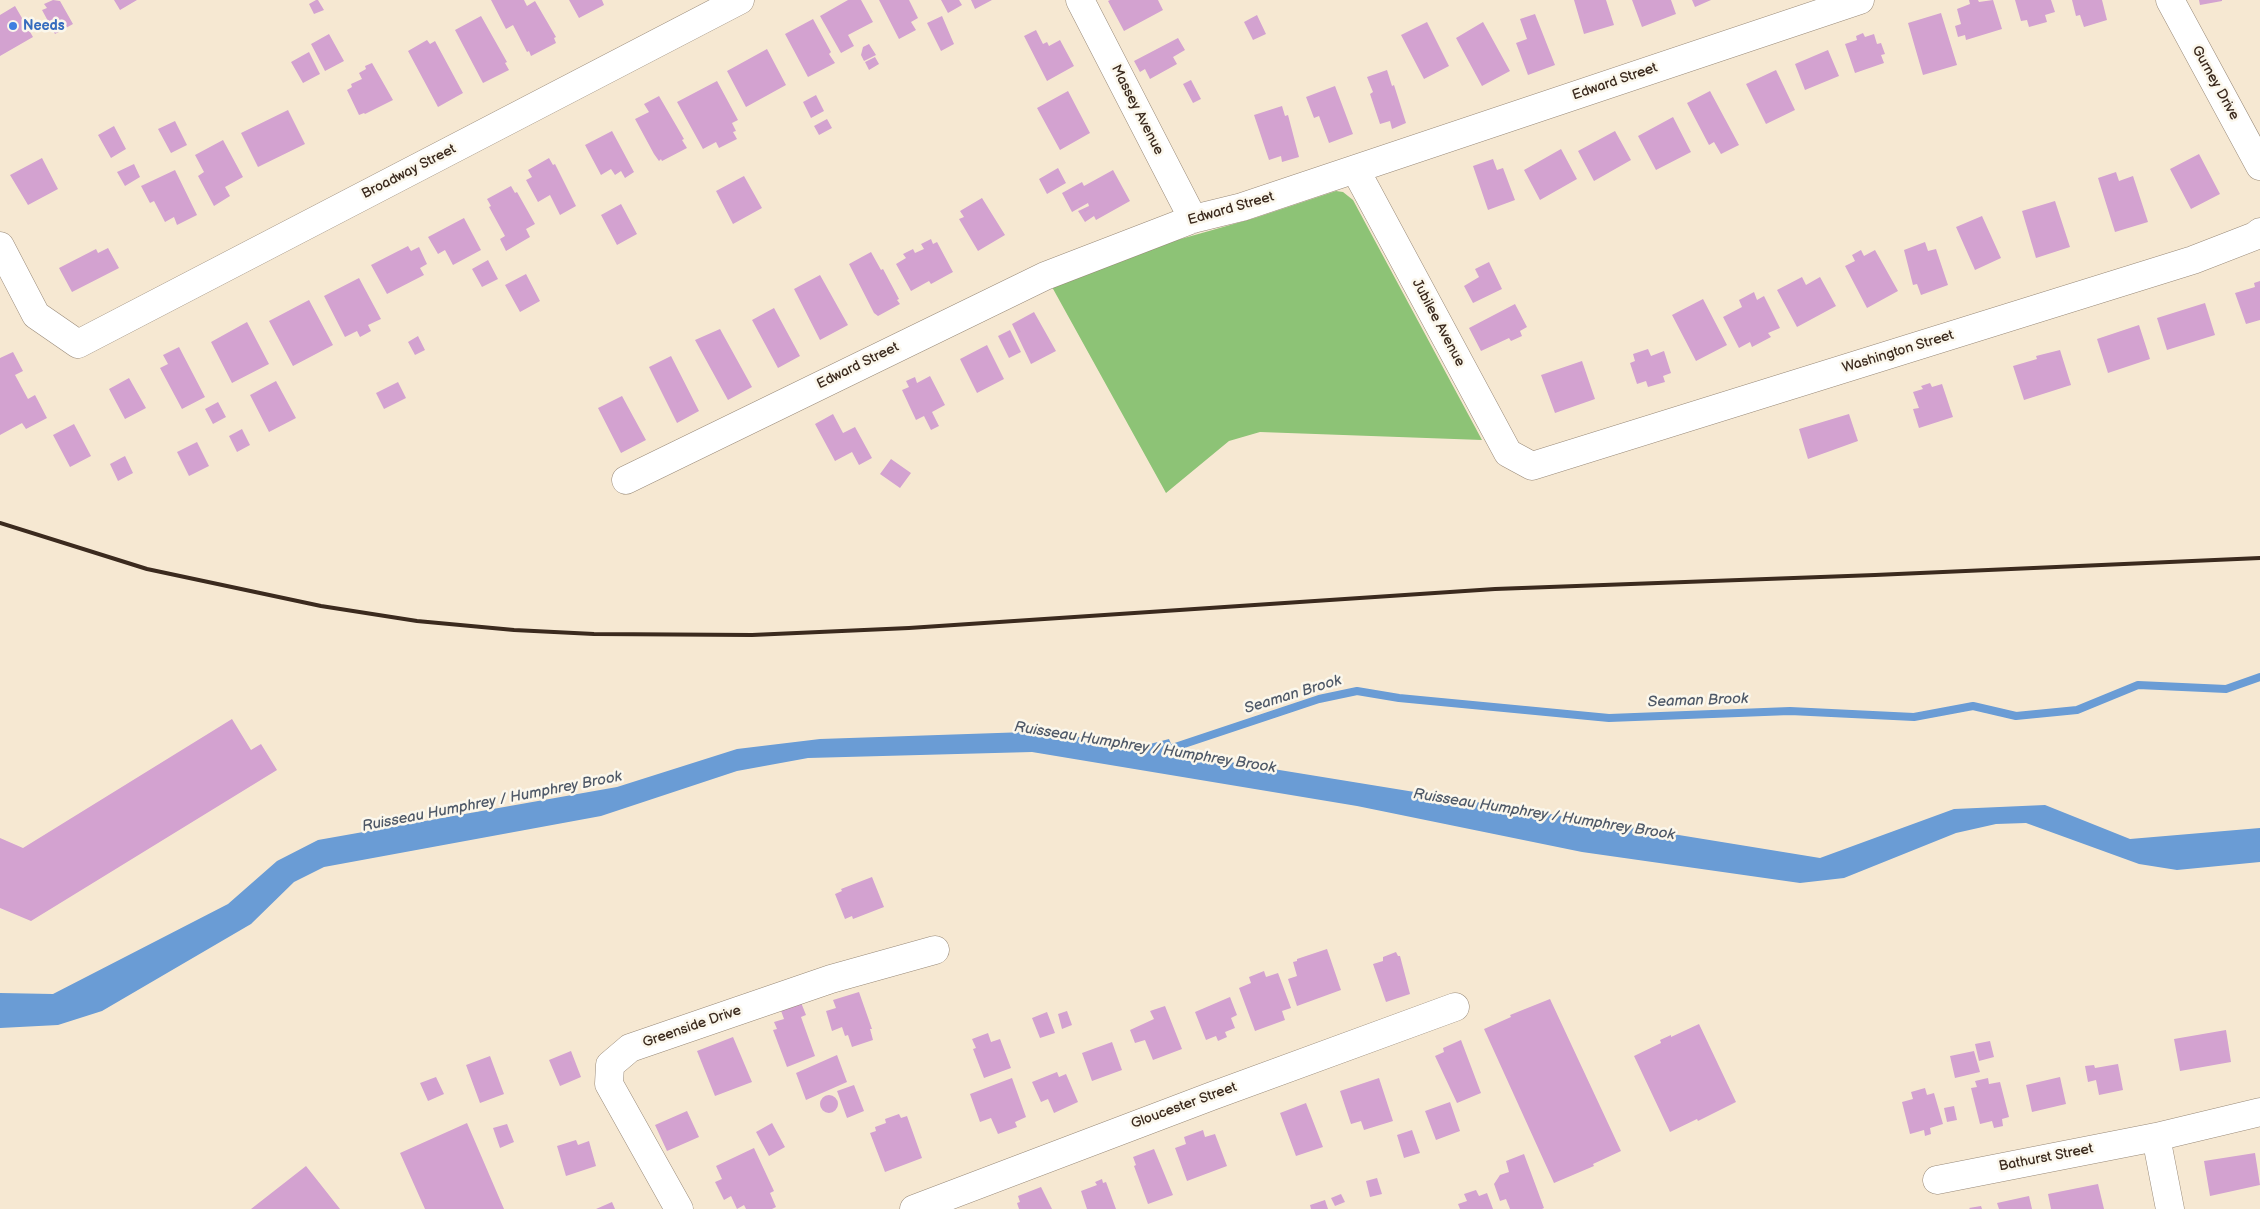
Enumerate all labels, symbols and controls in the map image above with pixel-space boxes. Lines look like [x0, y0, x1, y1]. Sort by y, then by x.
place label: Needs [23, 18, 65, 34]
marker: Needs [7, 20, 19, 32]
street label: Gurney Drive [2188, 43, 2242, 123]
street label: Edward Street [1570, 60, 1660, 104]
street label: Massey Avenue [1107, 62, 1167, 158]
street label: Broadway Street [359, 141, 459, 203]
street label: Edward Street [1186, 189, 1276, 229]
street label: Jubilee Avenue [1408, 276, 1468, 370]
street label: Washington Street [1840, 327, 1956, 377]
street label: Edward Street [814, 339, 902, 393]
water label: Seaman Brook [1242, 672, 1344, 718]
water label: Seaman Brook [1647, 690, 1749, 712]
water label: Ruisseau Humphrey / Humphrey Brook [1013, 718, 1277, 778]
water label: Ruisseau Humphrey / Humphrey Brook [360, 768, 624, 836]
water label: Ruisseau Humphrey / Humphrey Brook [1412, 785, 1676, 845]
street label: Greenside Drive [641, 1002, 743, 1052]
street label: Gloucester Street [1129, 1079, 1239, 1133]
street label: Bathurst Street [1997, 1141, 2095, 1175]

